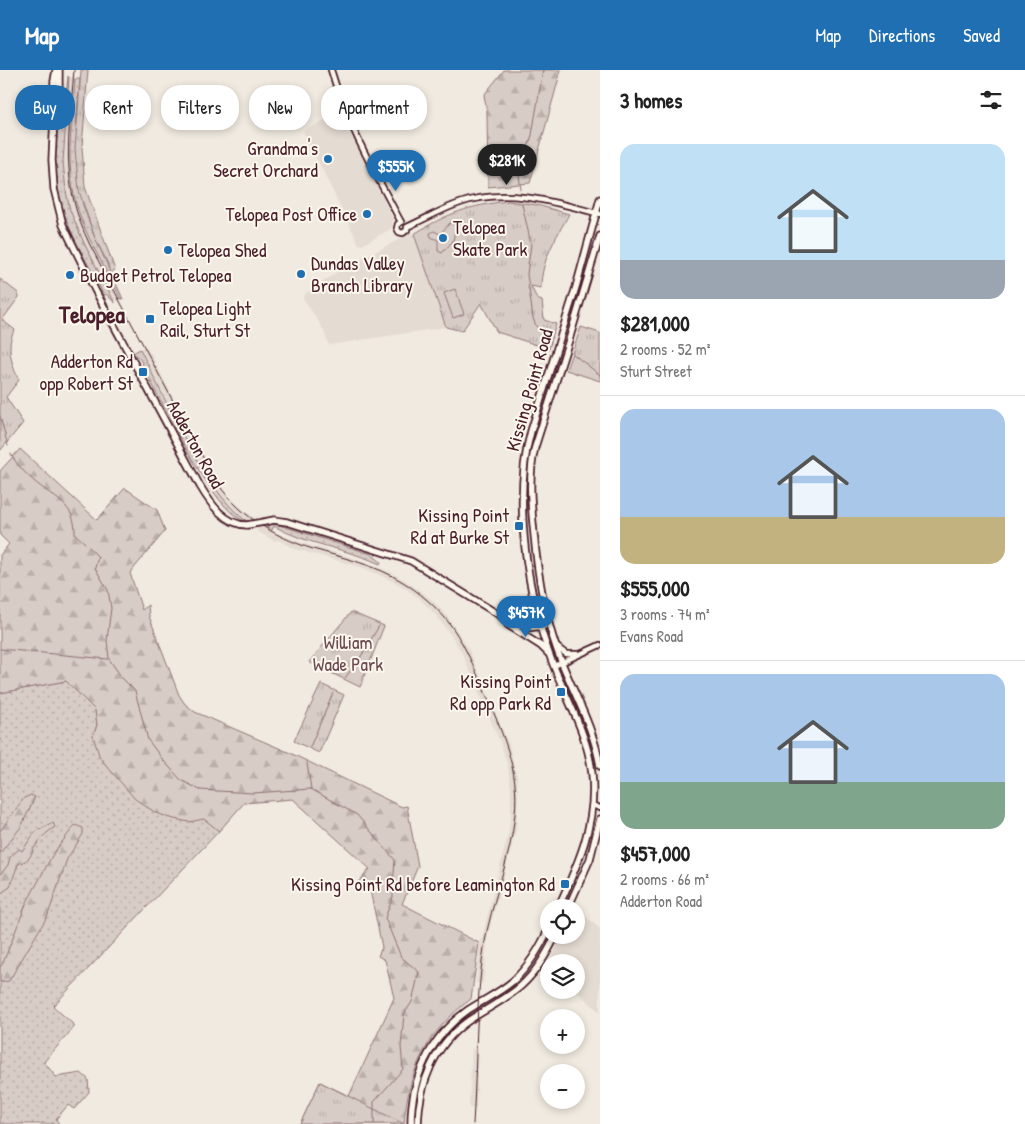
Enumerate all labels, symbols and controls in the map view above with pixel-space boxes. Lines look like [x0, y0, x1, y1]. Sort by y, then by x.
text: Map [25, 19, 59, 51]
text: Map [816, 23, 841, 48]
text: Directions [869, 23, 935, 48]
text: Saved [963, 23, 1000, 48]
chip: Buy [15, 85, 75, 130]
chip: Rent [85, 85, 151, 130]
chip: Filters [161, 85, 239, 130]
chip: New [249, 85, 311, 130]
chip: Apartment [321, 85, 427, 130]
text: 3 homes [620, 86, 682, 115]
icon: filters [977, 86, 1005, 114]
place label: Grandma's Secret Orchard [213, 135, 319, 183]
pin: $281K [472, 144, 542, 186]
text: $281K [489, 149, 525, 171]
pin: $555K [361, 150, 431, 192]
marker: Grandma's Secret Orchard [322, 153, 334, 165]
text: $555K [378, 155, 414, 177]
icon: home [768, 176, 858, 266]
place label: Telopea Post Office [226, 201, 357, 227]
marker: Telopea Post Office [361, 208, 373, 220]
place label: Telopea Skate Park [453, 214, 527, 262]
marker: Telopea Skate Park [437, 232, 449, 244]
place label: Telopea Shed [178, 237, 267, 263]
marker: Telopea Shed [162, 244, 174, 256]
place label: Dundas Valley Branch Library [311, 250, 413, 298]
place label: Budget Petrol Telopea [80, 262, 232, 288]
marker: Dundas Valley Branch Library [295, 268, 307, 280]
marker: Budget Petrol Telopea [64, 269, 76, 281]
place label: Telopea Light Rail, Sturt St [160, 295, 251, 343]
district label: Telopea [58, 298, 126, 331]
text: $281,000 [620, 309, 690, 338]
marker: Telopea Light Rail, Sturt St [144, 313, 156, 325]
street label: Kissing Point Road [499, 325, 559, 454]
text: 2 rooms · 52 m² [620, 338, 710, 360]
place label: Adderton Rd opp Robert St [40, 348, 134, 396]
text: Sturt Street [620, 360, 692, 382]
marker: Adderton Rd opp Robert St [137, 366, 149, 378]
street label: Adderton Road [161, 395, 231, 493]
icon: home [768, 442, 858, 532]
place label: Kissing Point Rd at Burke St [411, 502, 509, 550]
marker: Kissing Point Rd at Burke St [513, 520, 525, 532]
text: $555,000 [620, 574, 690, 603]
pin: $457K [491, 596, 561, 638]
text: $457K [507, 601, 545, 623]
text: 3 rooms · 74 m² [620, 603, 710, 625]
text: Evans Road [620, 625, 683, 647]
park label: William Wade Park [313, 629, 383, 677]
place label: Kissing Point Rd opp Park Rd [450, 668, 552, 716]
marker: Kissing Point Rd opp Park Rd [555, 686, 567, 698]
icon: home [768, 707, 858, 797]
text: $457,000 [620, 839, 690, 868]
text: 2 rooms · 66 m² [620, 868, 709, 890]
place label: Kissing Point Rd before Leamington Rd [291, 871, 556, 897]
marker: Kissing Point Rd before Leamington Rd [559, 878, 571, 890]
text: Adderton Road [620, 890, 702, 912]
map controls [540, 899, 585, 1109]
button: locate [540, 899, 585, 944]
button: layers [540, 954, 585, 999]
button: + [540, 1009, 585, 1054]
button: − [540, 1064, 585, 1109]

